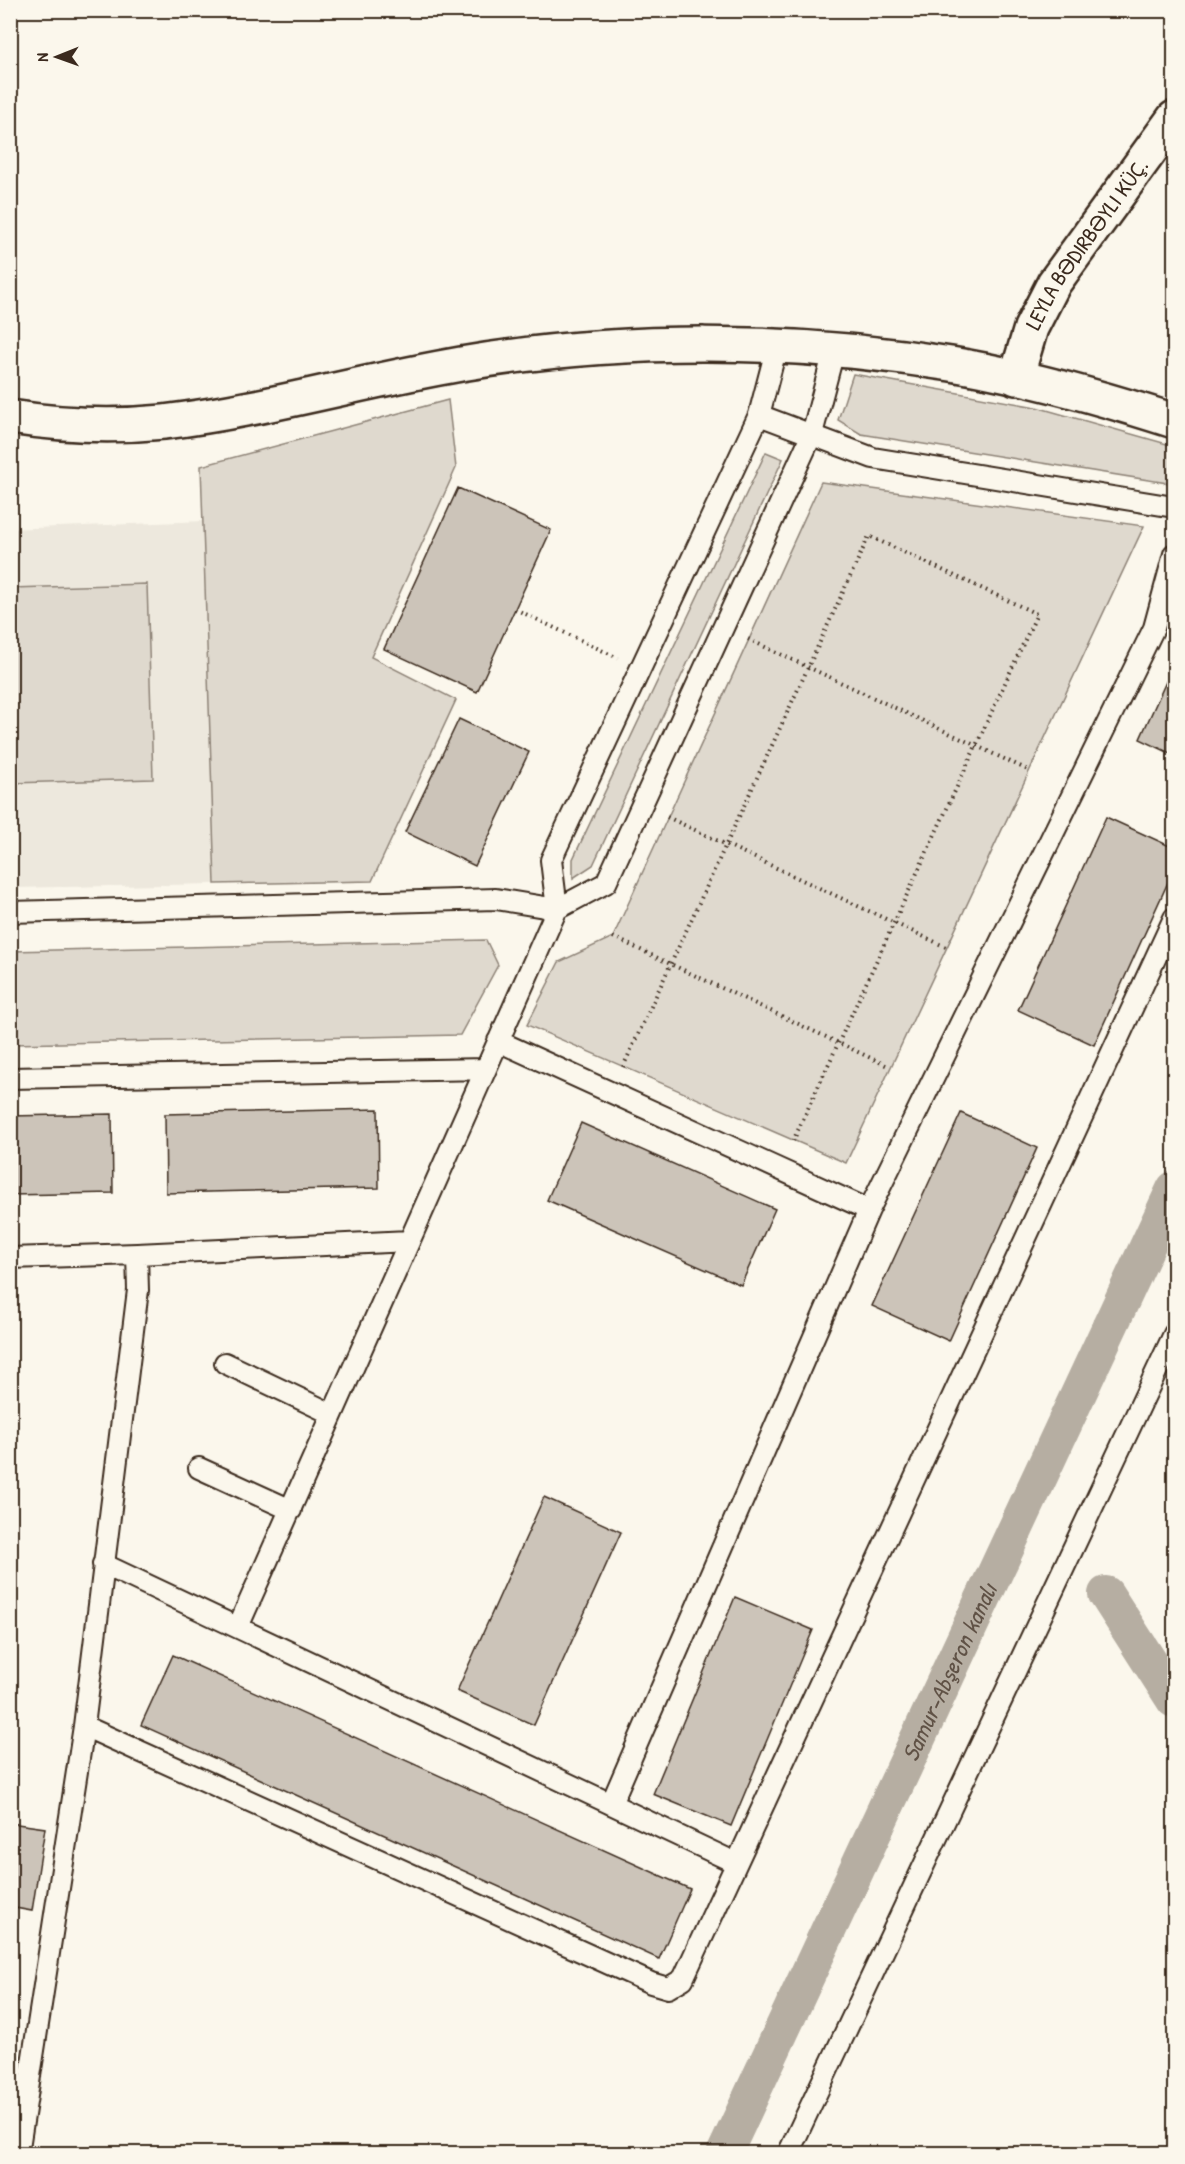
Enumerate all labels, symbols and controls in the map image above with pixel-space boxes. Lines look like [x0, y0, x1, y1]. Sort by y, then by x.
north arrow [27, 27, 87, 87]
text: N [31, 52, 53, 62]
street label: LEYLA BƏDIRBƏYLI KÜÇ. [1018, 152, 1155, 335]
water label: Samur-Abşeron kanalı [894, 1576, 1005, 1766]

